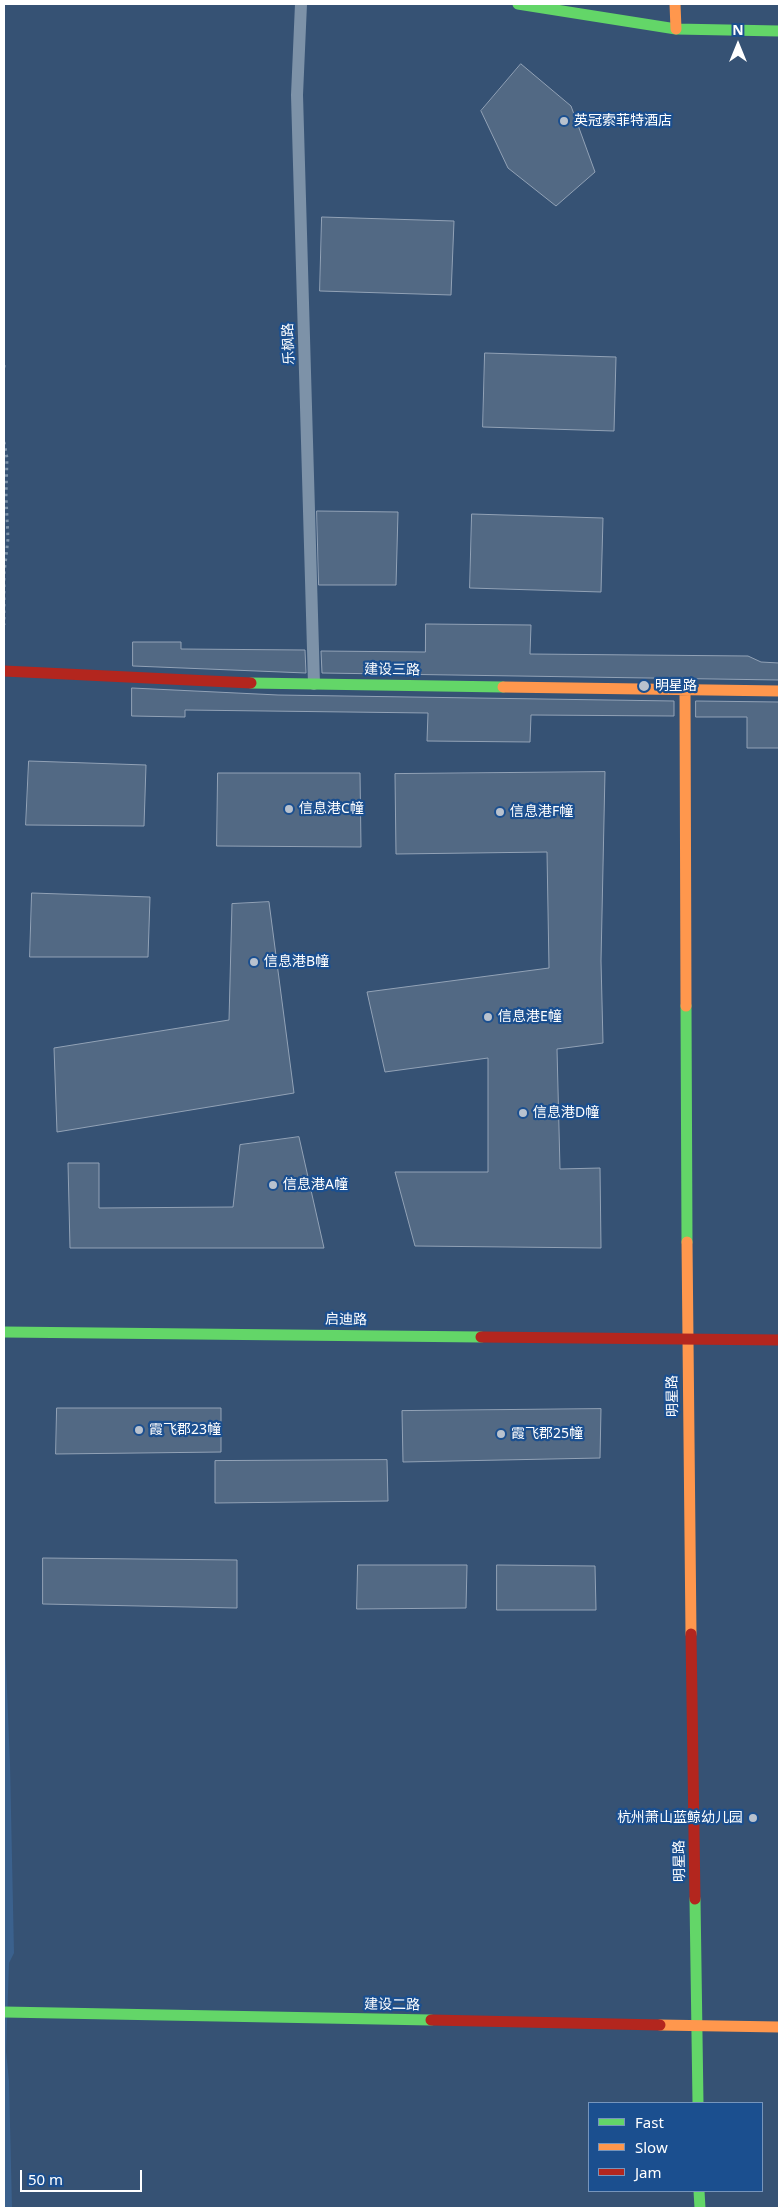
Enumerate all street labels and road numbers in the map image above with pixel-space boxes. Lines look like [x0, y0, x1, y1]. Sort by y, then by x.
street label: 乐枫路 [280, 323, 298, 365]
street label: 建设三路 [364, 661, 420, 679]
street label: 启迪路 [325, 1311, 367, 1329]
street label: 明星路 [664, 1375, 682, 1417]
street label: 明星路 [671, 1840, 689, 1882]
street label: 建设二路 [364, 1996, 420, 2014]

